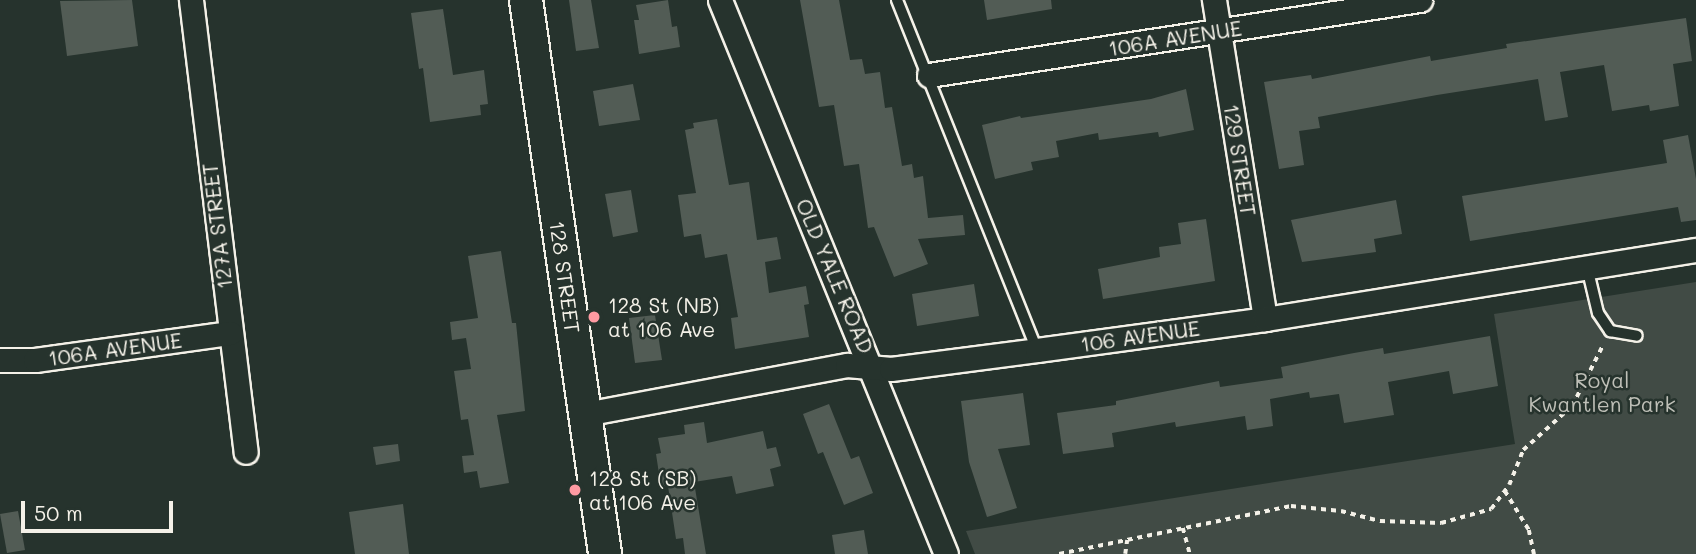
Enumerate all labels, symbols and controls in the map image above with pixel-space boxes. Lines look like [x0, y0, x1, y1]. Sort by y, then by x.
street label: 106A AVENUE [1106, 15, 1244, 61]
street label: 129 STREET [1219, 102, 1261, 218]
street label: 127A STREET [197, 162, 237, 290]
street label: OLD YALE ROAD [791, 195, 879, 357]
street label: 128 STREET [545, 219, 585, 335]
place label: 128 St (NB) at 106 Ave [608, 292, 719, 342]
marker: 128 St (NB) at 106 Ave [586, 309, 602, 325]
street label: 106 AVENUE [1079, 315, 1201, 357]
street label: 106A AVENUE [47, 327, 183, 371]
park label: Royal Kwantlen Park [1528, 367, 1676, 417]
place label: 128 St (SB) at 106 Ave [589, 465, 696, 515]
marker: 128 St (SB) at 106 Ave [567, 482, 583, 498]
scale bar [24, 488, 177, 532]
text: 50 m [34, 499, 83, 526]

